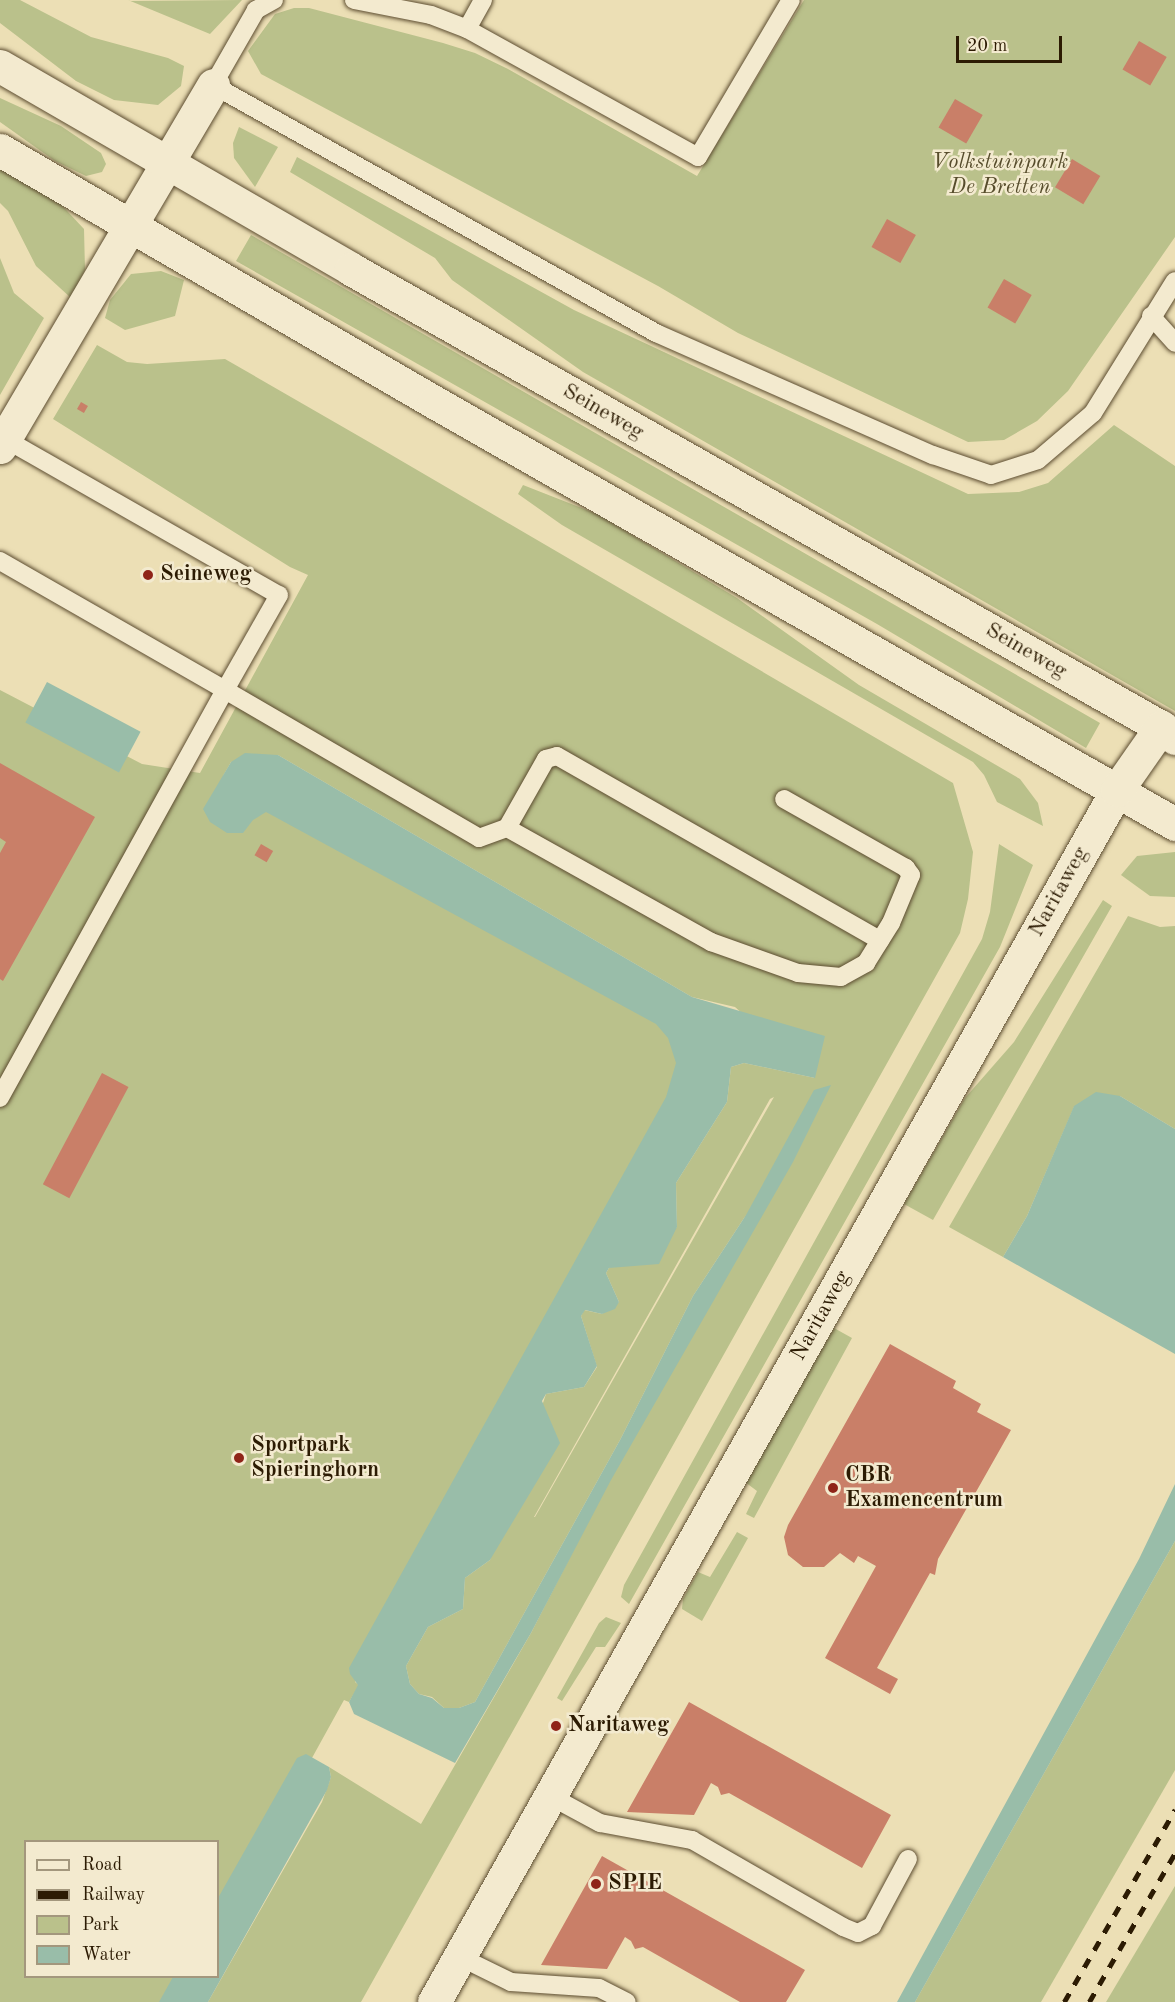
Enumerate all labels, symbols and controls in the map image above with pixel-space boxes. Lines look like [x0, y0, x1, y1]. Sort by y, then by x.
scale bar [959, 24, 1066, 62]
text: 20 m [967, 37, 1007, 55]
park label: Volkstuinpark De Bretten [932, 149, 1068, 200]
street label: Seineweg [558, 378, 648, 446]
place label: Seineweg [160, 562, 252, 588]
marker: Seineweg [141, 568, 155, 582]
street label: Seineweg [981, 617, 1071, 685]
street label: Naritaweg [1023, 842, 1095, 942]
street label: Naritaweg [785, 1266, 857, 1366]
place label: Sportpark Spieringhorn [251, 1432, 379, 1484]
marker: Sportpark Spieringhorn [232, 1451, 246, 1465]
place label: CBR Examencentrum [845, 1462, 1003, 1514]
marker: CBR Examencentrum [826, 1481, 840, 1495]
place label: Naritaweg [568, 1713, 669, 1739]
marker: Naritaweg [549, 1719, 563, 1733]
legend [24, 1840, 219, 1978]
text: Road [82, 1856, 122, 1874]
place label: SPIE [608, 1871, 662, 1897]
marker: SPIE [589, 1877, 603, 1891]
text: Railway [82, 1886, 145, 1904]
text: Park [82, 1916, 119, 1934]
text: Water [82, 1946, 131, 1964]

